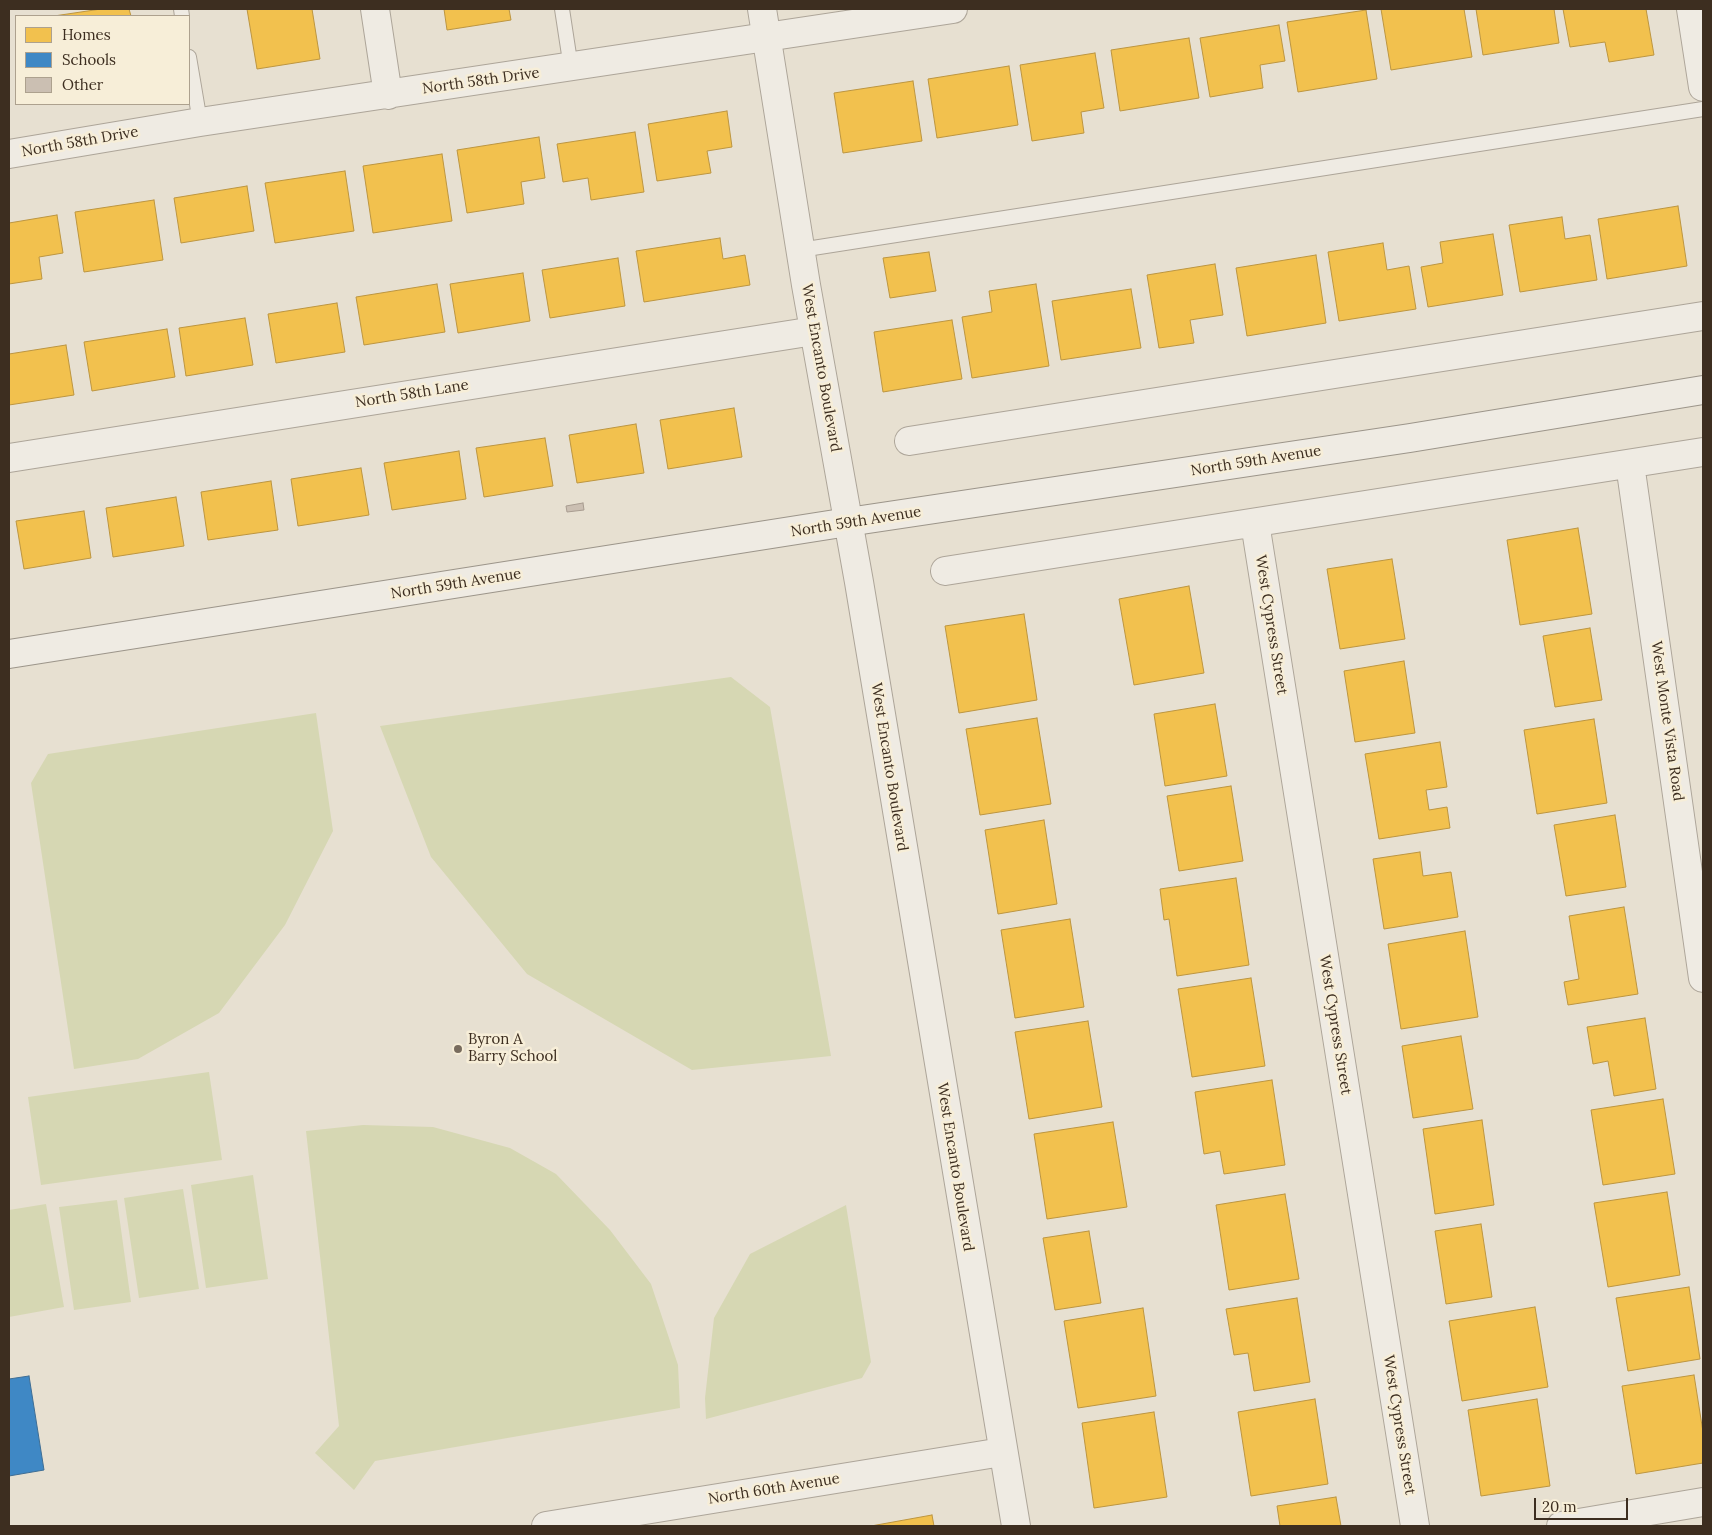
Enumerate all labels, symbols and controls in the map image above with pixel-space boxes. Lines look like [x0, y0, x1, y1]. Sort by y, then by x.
legend [15, 15, 190, 105]
text: Homes [62, 25, 111, 44]
text: Schools [62, 50, 116, 69]
street label: North 58th Drive [421, 64, 541, 98]
text: Other [62, 75, 103, 94]
street label: North 58th Drive [20, 123, 140, 161]
street label: West Encanto Boulevard [797, 282, 845, 454]
street label: North 58th Lane [354, 376, 470, 412]
street label: North 59th Avenue [1189, 442, 1323, 480]
street label: North 59th Avenue [789, 503, 923, 541]
street label: West Cypress Street [1251, 554, 1291, 696]
street label: North 59th Avenue [389, 565, 523, 603]
street label: West Monte Vista Road [1647, 640, 1687, 802]
street label: West Encanto Boulevard [867, 681, 911, 853]
street label: West Cypress Street [1315, 954, 1355, 1096]
place label: Byron A Barry School [468, 1031, 557, 1066]
marker: Byron A Barry School [452, 1043, 464, 1055]
street label: West Encanto Boulevard [933, 1081, 977, 1253]
street label: West Cypress Street [1379, 1354, 1419, 1496]
street label: North 60th Avenue [707, 1470, 841, 1508]
scale bar [1537, 1488, 1631, 1520]
text: 20 m [1542, 1497, 1577, 1516]

